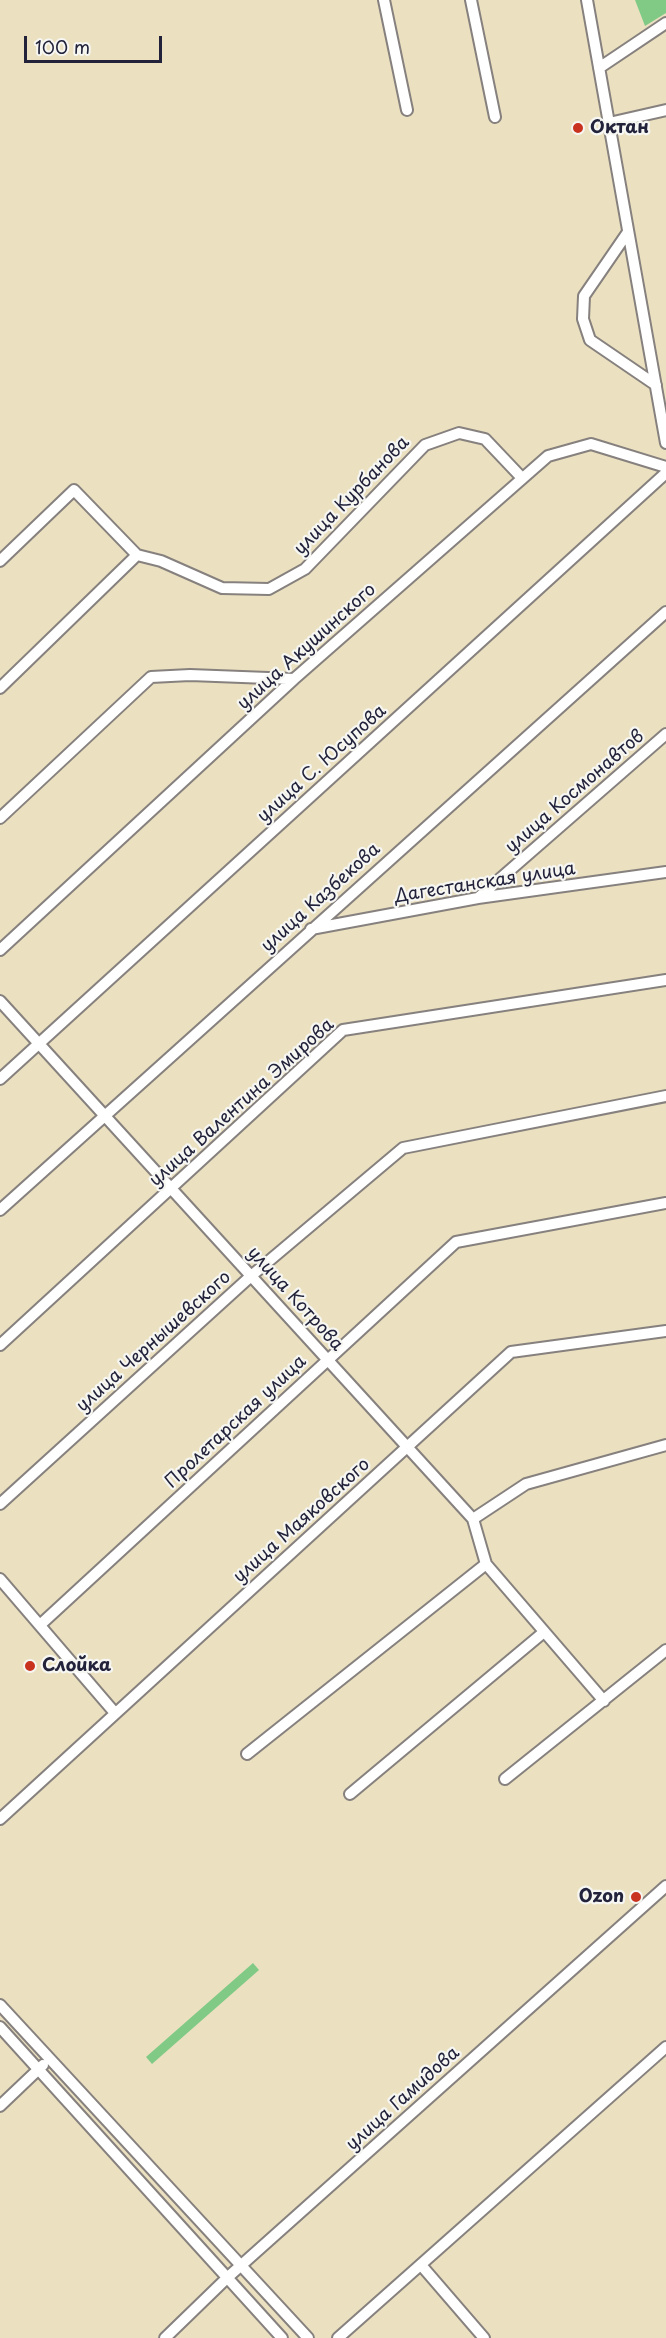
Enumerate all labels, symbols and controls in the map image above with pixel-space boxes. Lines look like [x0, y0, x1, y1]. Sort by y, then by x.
scale bar [27, 24, 165, 62]
text: 100 m [35, 33, 90, 60]
place label: Октан [590, 117, 649, 139]
marker: Октан [571, 121, 585, 135]
street label: улица Курбанова [290, 432, 414, 560]
street label: улица Акушинского [233, 579, 381, 715]
street label: улица С. Юсупова [253, 700, 391, 828]
street label: улица Космонавтов [501, 726, 649, 858]
street label: улица Казбекова [257, 839, 385, 957]
street label: Дагестанская улица [393, 858, 577, 908]
street label: улица Валентина Эмирова [145, 1014, 339, 1192]
street label: улица Котрова [243, 1242, 347, 1356]
street label: улица Чернышевского [72, 1267, 236, 1417]
street label: Пролетарская улица [161, 1351, 311, 1493]
street label: улица Маяковского [229, 1454, 375, 1588]
place label: Слойка [42, 1655, 111, 1677]
marker: Слойка [23, 1659, 37, 1673]
place label: Ozon [579, 1886, 624, 1908]
marker: Ozon [629, 1890, 643, 1904]
street label: улица Гамидова [342, 2042, 464, 2156]

